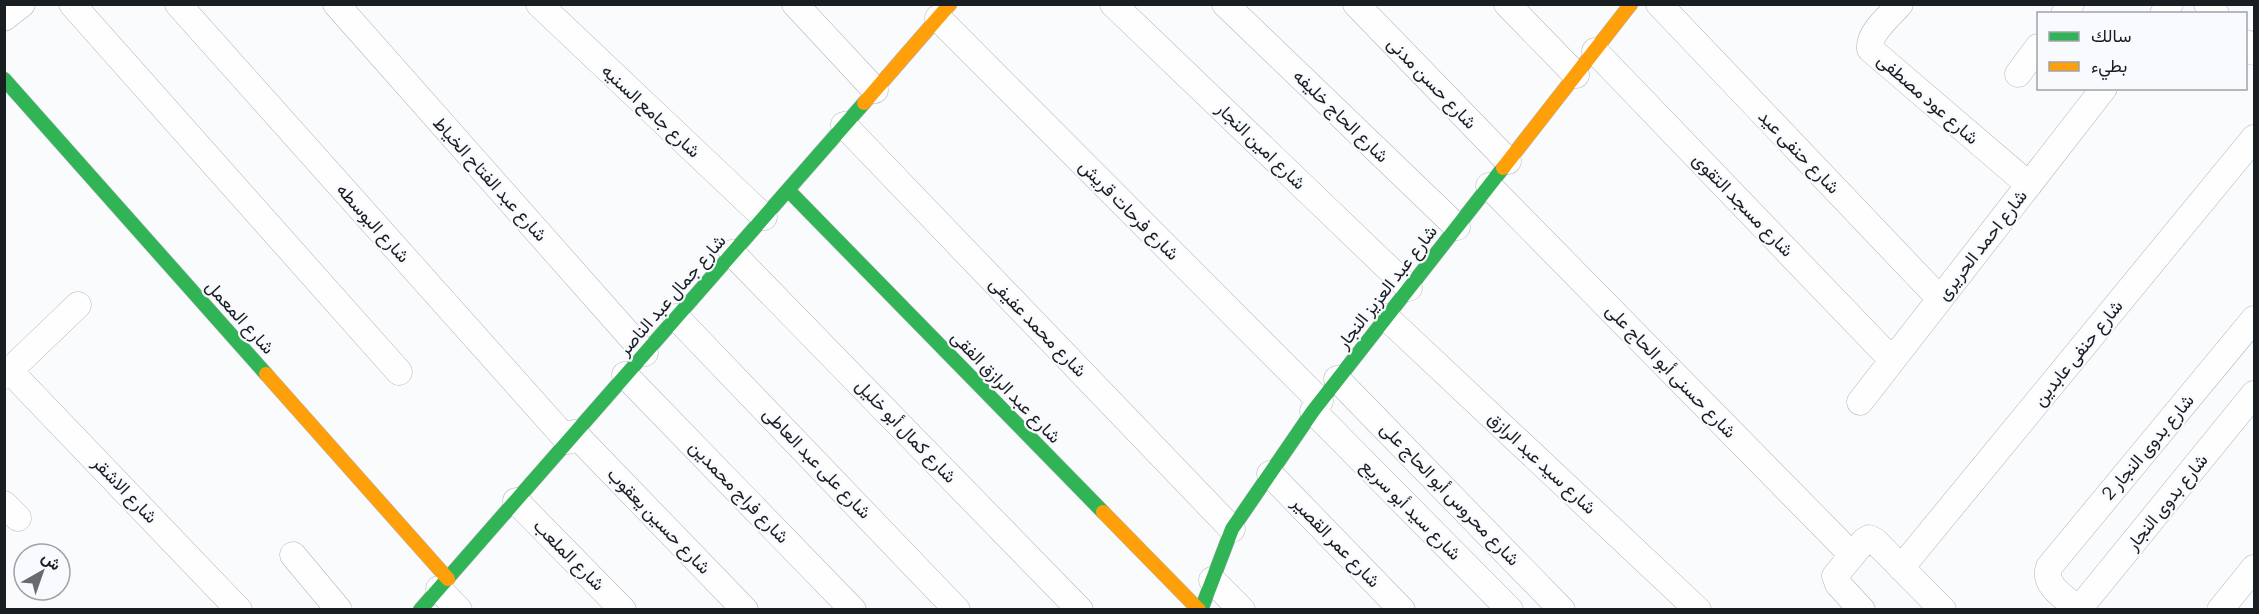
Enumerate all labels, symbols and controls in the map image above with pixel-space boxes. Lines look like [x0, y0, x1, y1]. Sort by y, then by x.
legend [2037, 12, 2247, 90]
text: سالك [2091, 23, 2131, 47]
street label: شارع حسن مدنى [1382, 31, 1483, 134]
street label: شارع عود مصطفى [1872, 47, 1985, 150]
text: بطيء [2091, 53, 2127, 81]
street label: شارع جامع السنيه [596, 58, 706, 163]
street label: شارع الحاج خليفه [1288, 63, 1395, 168]
street label: شارع امين النجار [1210, 96, 1312, 195]
street label: شارع حنفى عيد [1753, 104, 1846, 199]
street label: شارع عبد الفتاح الخياط [427, 111, 553, 247]
street label: شارع مسجد التقوى [1687, 147, 1800, 262]
street label: شارع فرحات قريش [1074, 154, 1185, 265]
street label: شارع البوسطه [331, 177, 416, 268]
street label: شارع احمد الحريرى [1931, 184, 2033, 305]
street label: شارع عبد العزيز النجار [1330, 220, 1443, 354]
street label: شارع جمال عبد الناصر [611, 229, 731, 361]
street label: شارع محمد عفيفى [984, 271, 1093, 382]
street label: شارع المعمل [200, 274, 280, 359]
street label: شارع حنفى عابدين [2027, 294, 2128, 411]
street label: شارع حسنى أبو الحاج على [1600, 298, 1742, 443]
street label: شارع عبد الرازق الفقى [946, 325, 1067, 449]
street label: شارع كمال أبو خليل [850, 373, 963, 488]
street label: شارع بدوى النجار 2 [2097, 390, 2199, 504]
street label: شارع على عبد العاطى [757, 401, 877, 524]
street label: شارع سيد عبد الرازق [1483, 406, 1602, 519]
street label: شارع محروس أبو الحاج على [1375, 416, 1526, 571]
street label: شارع فراج محمدين [684, 435, 795, 549]
street label: شارع الاشقر [86, 450, 164, 529]
street label: شارع بدوى النجار [2122, 450, 2212, 554]
street label: شارع سيد أبو سريع [1355, 454, 1467, 566]
street label: شارع حسين يعقوب [602, 462, 717, 579]
street label: شارع عمر القصير [1286, 490, 1386, 593]
street label: شارع الملعب [528, 513, 611, 596]
north arrow [12, 542, 72, 602]
text: ش [37, 546, 66, 575]

